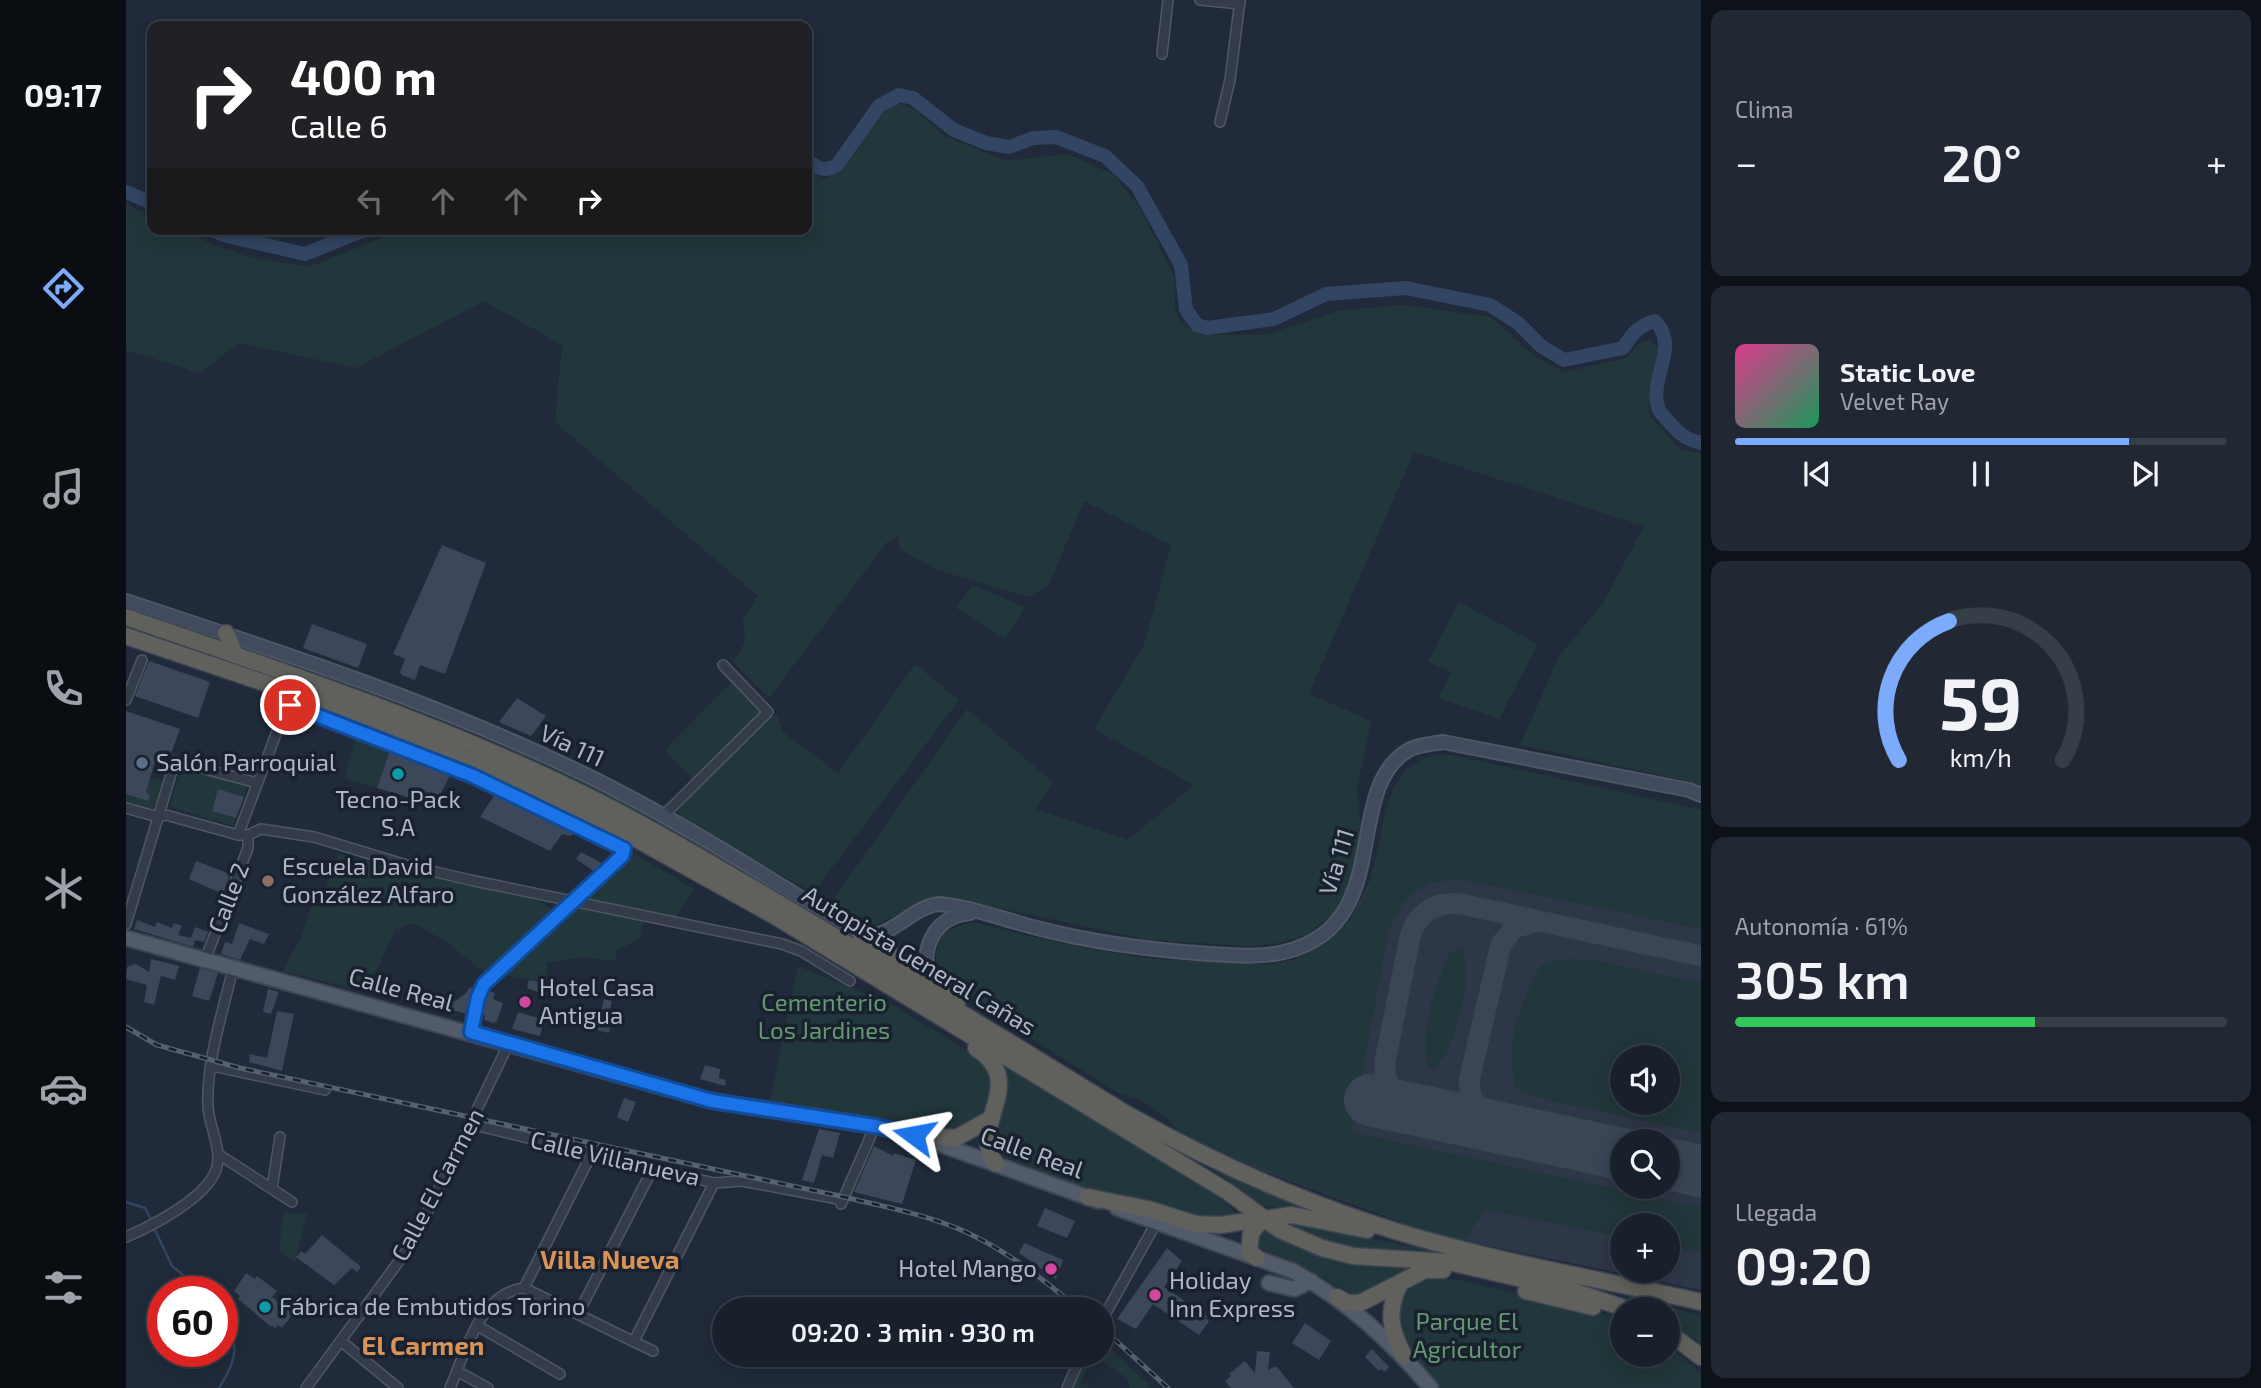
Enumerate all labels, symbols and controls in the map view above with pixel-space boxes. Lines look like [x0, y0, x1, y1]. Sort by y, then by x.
text: 400 m [290, 46, 437, 105]
icon: right [175, 49, 266, 140]
text: 09:17 [24, 75, 102, 113]
text: Clima [1735, 95, 1793, 123]
text: Calle 6 [290, 106, 387, 144]
text: 20° [1941, 130, 2022, 192]
text: − [1735, 139, 1757, 185]
text: + [2206, 139, 2227, 185]
icon: left [351, 182, 389, 220]
icon: ahead [424, 182, 462, 220]
icon: ahead [497, 182, 535, 220]
icon: right [570, 182, 608, 220]
icon: directions [39, 264, 88, 313]
text: Static Love [1840, 356, 1976, 387]
text: Velvet Ray [1840, 387, 1949, 415]
icon: previous [1798, 455, 1836, 493]
icon: pause [1962, 455, 2000, 493]
icon: next [2126, 455, 2164, 493]
icon: music [39, 464, 88, 513]
text: 59 [1939, 657, 2023, 745]
icon: phone [39, 664, 88, 713]
pin [260, 675, 320, 735]
icon: arrive [271, 686, 309, 724]
street label: Vía 111 [536, 717, 609, 772]
text: km/h [1950, 742, 2012, 772]
place label: Salón Parroquial [156, 747, 336, 776]
marker: Salón Parroquial [134, 755, 150, 771]
marker: Tecno-Pack S.A [390, 766, 406, 782]
place label: Tecno-Pack S.A [335, 784, 461, 841]
street label: Vía 111 [1312, 825, 1359, 898]
place label: Escuela David González Alfaro [282, 851, 454, 908]
street label: Calle 2 [201, 858, 254, 937]
icon: climate [39, 864, 88, 913]
marker: Escuela David González Alfaro [260, 873, 276, 889]
street label: Autopista General Cañas [798, 879, 1042, 1041]
text: Autonomía · 61% [1735, 912, 1908, 940]
text: 305 km [1735, 947, 1910, 1009]
street label: Calle Real [346, 961, 457, 1016]
place label: Hotel Casa Antigua [539, 972, 655, 1029]
park label: Cementerio Los Jardines [758, 987, 890, 1044]
marker: Hotel Casa Antigua [517, 994, 533, 1010]
map controls [1610, 1045, 1680, 1367]
button: sound [1610, 1045, 1680, 1115]
icon: car [39, 1064, 88, 1113]
position arrow [877, 1098, 951, 1172]
street label: Calle El Carmen [384, 1103, 489, 1266]
street label: Calle Real [977, 1120, 1088, 1184]
street label: Calle Villanueva [528, 1124, 703, 1191]
button: search [1610, 1129, 1680, 1199]
text: Llegada [1735, 1198, 1817, 1226]
button: + [1610, 1213, 1680, 1283]
text: 09:20 [1735, 1233, 1872, 1295]
district label: Villa Nueva [540, 1243, 680, 1274]
place label: Hotel Mango [898, 1253, 1037, 1282]
marker: Hotel Mango [1043, 1261, 1059, 1277]
icon: filters [39, 1263, 88, 1312]
place label: Holiday Inn Express [1169, 1265, 1295, 1322]
speed limit sign: 60 [147, 1276, 238, 1367]
marker: Holiday Inn Express [1147, 1287, 1163, 1303]
place label: Fábrica de Embutidos Torino [279, 1291, 585, 1320]
button: − [1610, 1297, 1680, 1367]
marker: Fábrica de Embutidos Torino [257, 1299, 273, 1315]
park label: Parque El Agricultor [1413, 1306, 1522, 1363]
text: 09:20 · 3 min · 930 m [791, 1316, 1035, 1347]
district label: El Carmen [361, 1329, 485, 1360]

